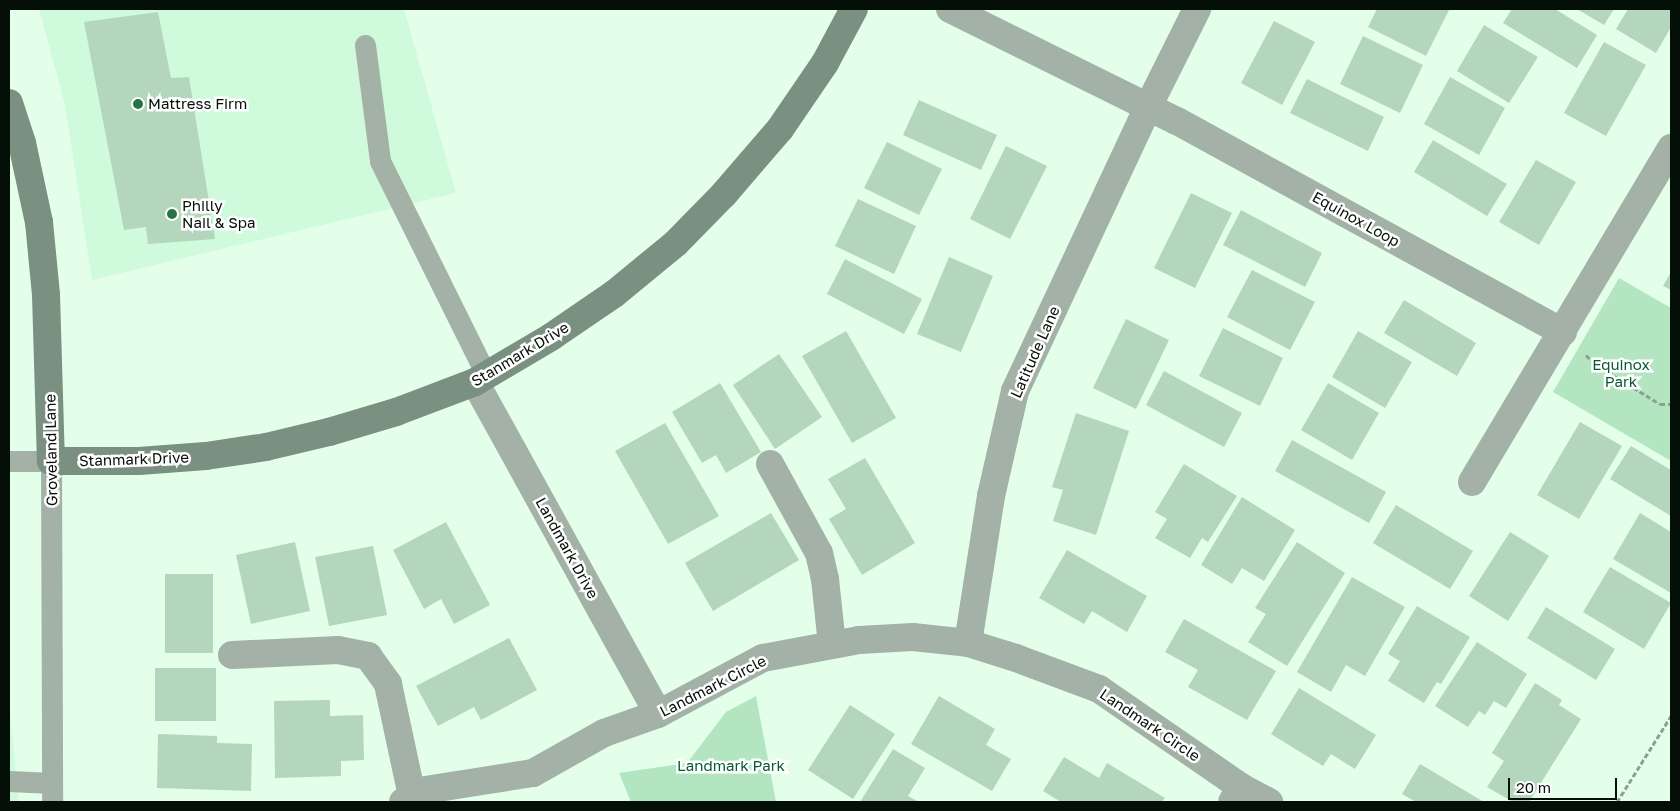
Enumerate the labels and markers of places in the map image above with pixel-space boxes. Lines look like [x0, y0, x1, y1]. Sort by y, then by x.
place label: Mattress Firm [148, 95, 247, 113]
marker: Mattress Firm [132, 98, 144, 110]
place label: Philly Nail & Spa [182, 196, 256, 231]
marker: Philly Nail & Spa [166, 208, 178, 220]

